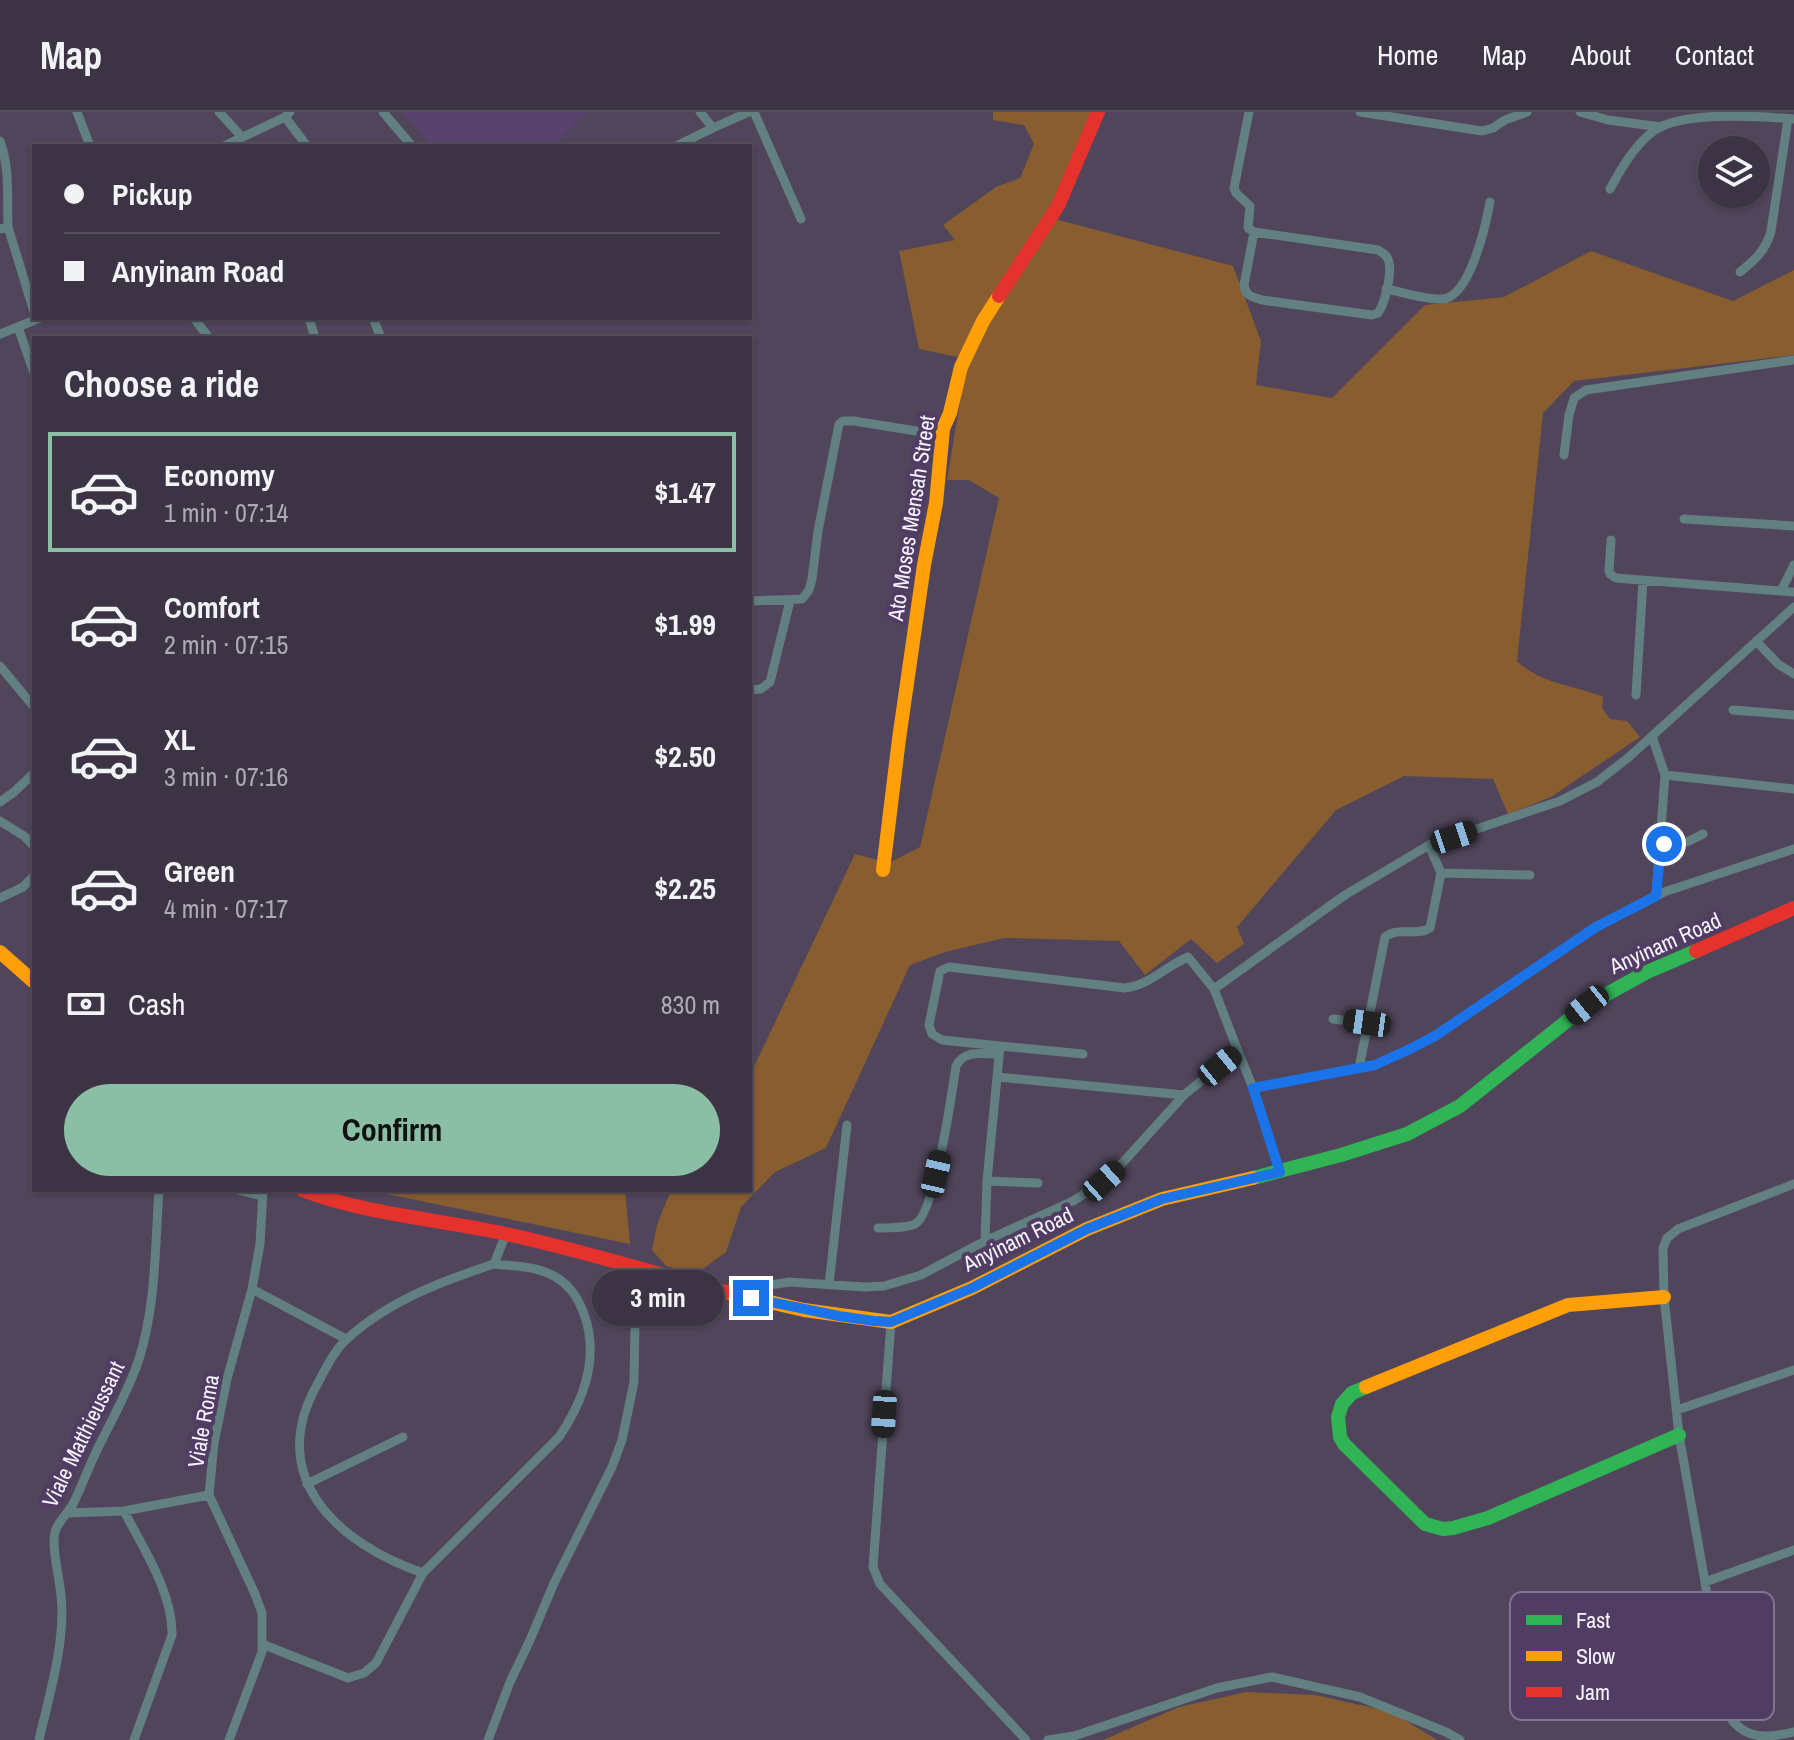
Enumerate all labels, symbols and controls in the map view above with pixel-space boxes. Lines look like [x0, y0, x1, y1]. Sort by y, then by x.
text: Map [40, 30, 102, 81]
text: Home [1377, 36, 1438, 74]
text: Map [1482, 36, 1527, 74]
text: About [1571, 36, 1631, 74]
text: Contact [1675, 36, 1754, 74]
map controls [1698, 136, 1770, 208]
button: layers [1698, 136, 1770, 208]
text: Pickup [112, 174, 193, 214]
text: Anyinam Road [112, 251, 284, 291]
text: Choose a ride [64, 360, 259, 408]
street label: Ato Moses Mensah Street [880, 413, 942, 624]
text: Economy [164, 455, 275, 495]
icon: car [68, 456, 140, 528]
text: $1.47 [654, 472, 716, 512]
text: 1 min · 07:14 [164, 495, 288, 530]
text: Comfort [164, 587, 260, 627]
icon: car [68, 588, 140, 660]
text: $1.99 [654, 604, 716, 644]
text: 2 min · 07:15 [164, 627, 288, 662]
text: XL [164, 719, 195, 759]
icon: car [68, 720, 140, 792]
text: $2.50 [654, 736, 716, 776]
text: 3 min · 07:16 [164, 759, 288, 794]
car [1427, 818, 1481, 856]
route start [1646, 826, 1682, 862]
text: Green [164, 851, 235, 891]
icon: car [68, 852, 140, 924]
text: $2.25 [654, 868, 716, 908]
text: 4 min · 07:17 [164, 891, 288, 926]
street label: Anyinam Road [1603, 905, 1726, 981]
car [1561, 981, 1613, 1029]
icon: cash [64, 982, 108, 1026]
text: Cash [128, 984, 185, 1024]
text: 830 m [661, 987, 720, 1022]
car [1342, 1008, 1392, 1038]
car [1194, 1042, 1246, 1090]
button: Confirm [64, 1084, 720, 1176]
car [919, 1148, 953, 1200]
car [1078, 1156, 1130, 1206]
street label: Anyinam Road [957, 1199, 1078, 1279]
callout: 3 min [591, 1270, 723, 1326]
text: 3 min [630, 1280, 686, 1315]
route end [733, 1280, 769, 1316]
street label: Viale Matthieussant [35, 1356, 131, 1512]
street label: Viale Roma [180, 1372, 226, 1470]
car [870, 1389, 898, 1439]
legend [1510, 1592, 1774, 1720]
text: Fast [1576, 1605, 1610, 1635]
text: Slow [1576, 1641, 1615, 1671]
text: Jam [1576, 1677, 1610, 1707]

